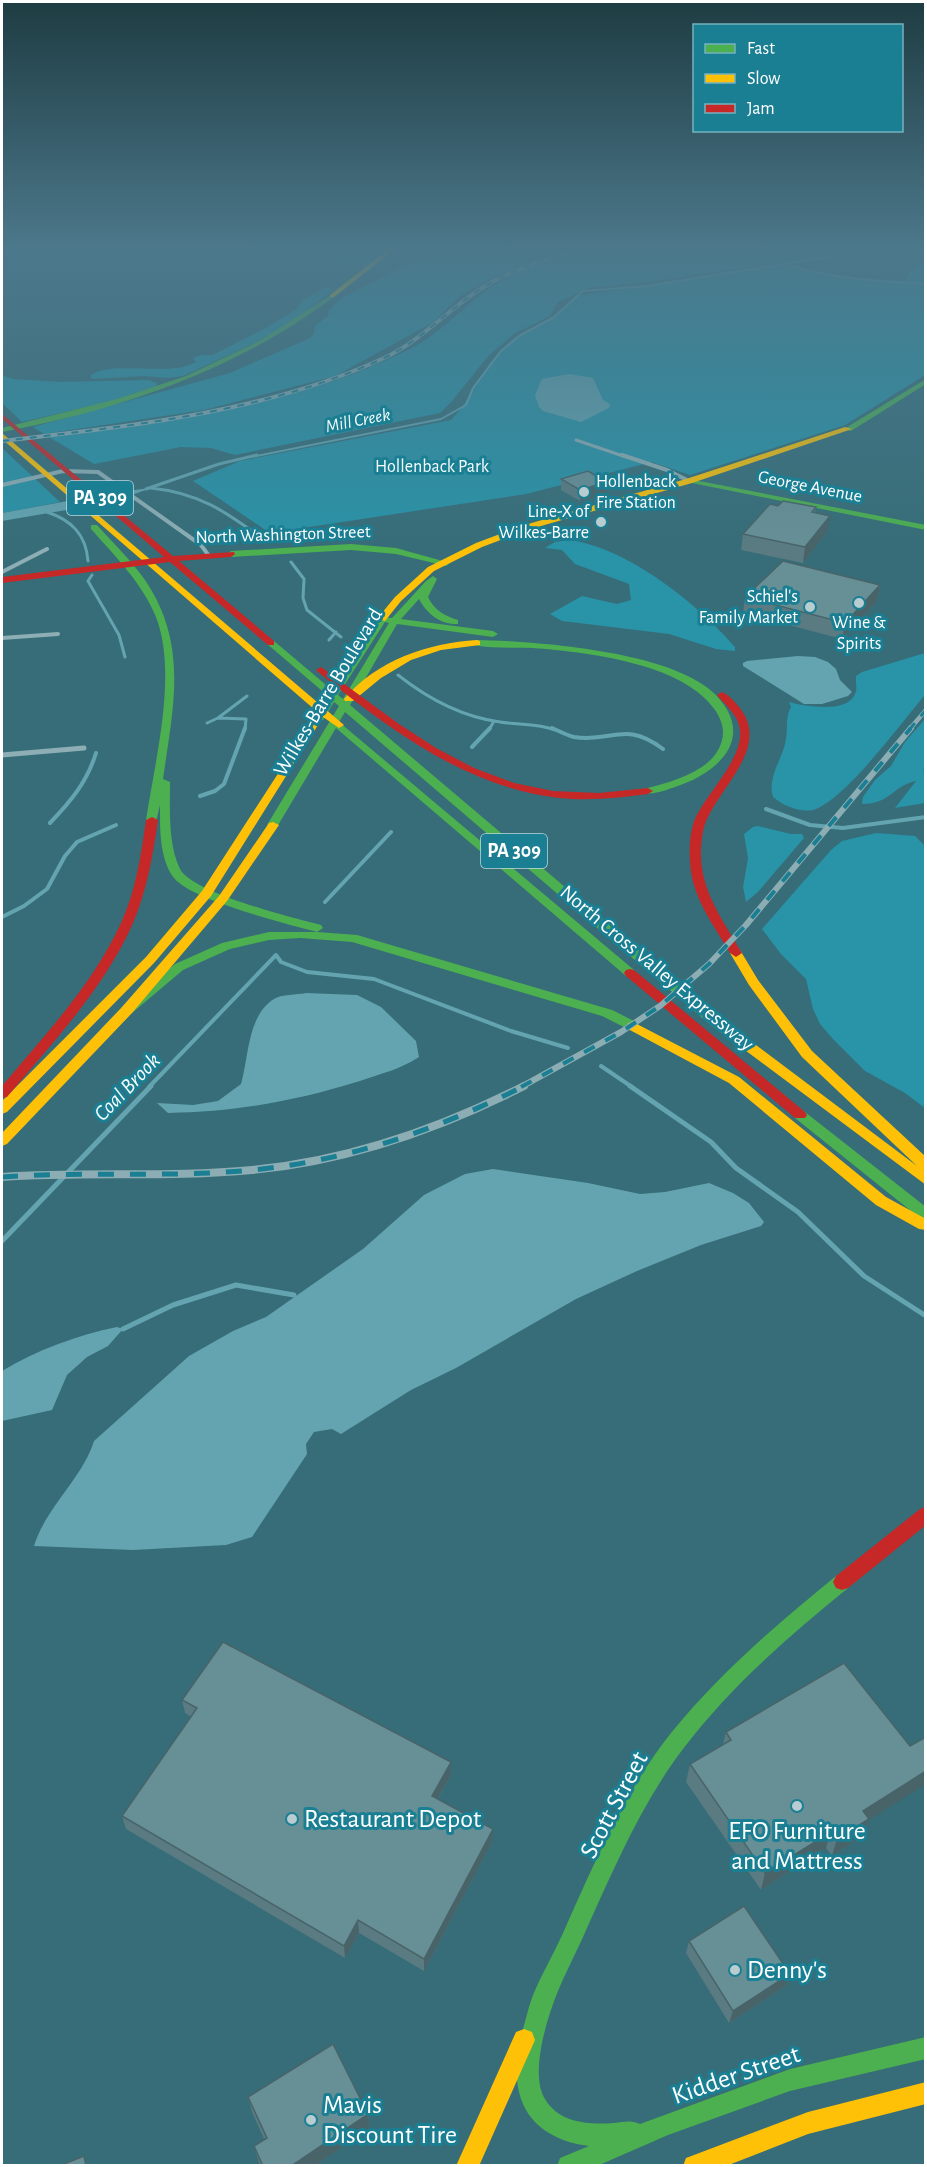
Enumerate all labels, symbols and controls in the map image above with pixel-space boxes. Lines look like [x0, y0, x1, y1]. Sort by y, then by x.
legend [693, 24, 903, 132]
text: Fast [747, 40, 775, 58]
text: Slow [747, 70, 780, 88]
text: Jam [747, 100, 775, 118]
water label: Mill Creek [324, 406, 392, 436]
park label: Hollenback Park [375, 458, 490, 476]
street label: George Avenue [756, 468, 864, 506]
place label: Hollenback Fire Station [596, 473, 677, 512]
road number: PA 309 [67, 481, 133, 515]
marker: Hollenback Fire Station [577, 485, 591, 499]
place label: Line-X of Wilkes-Barre [499, 503, 591, 542]
marker: Line-X of Wilkes-Barre [594, 515, 608, 529]
street label: North Washington Street [195, 523, 371, 547]
place label: Schiel's Family Market [699, 588, 798, 627]
marker: Wine & Spirits [852, 596, 866, 610]
marker: Schiel's Family Market [803, 600, 817, 614]
street label: Wilkes-Barre Boulevard [270, 604, 386, 780]
place label: Wine & Spirits [832, 614, 886, 653]
road number: PA 309 [481, 834, 547, 868]
street label: North Cross Valley Expressway [556, 881, 758, 1055]
water label: Coal Brook [90, 1049, 164, 1125]
street label: Scott Street [575, 1747, 653, 1863]
marker: EFO Furniture and Mattress [790, 1799, 804, 1813]
place label: Restaurant Depot [304, 1806, 481, 1832]
marker: Restaurant Depot [285, 1812, 299, 1826]
place label: EFO Furniture and Mattress [728, 1818, 866, 1874]
place label: Denny's [747, 1957, 827, 1983]
marker: Denny's [728, 1963, 742, 1977]
street label: Kidder Street [669, 2041, 803, 2109]
place label: Mavis Discount Tire [323, 2092, 457, 2148]
marker: Mavis Discount Tire [304, 2113, 318, 2127]

